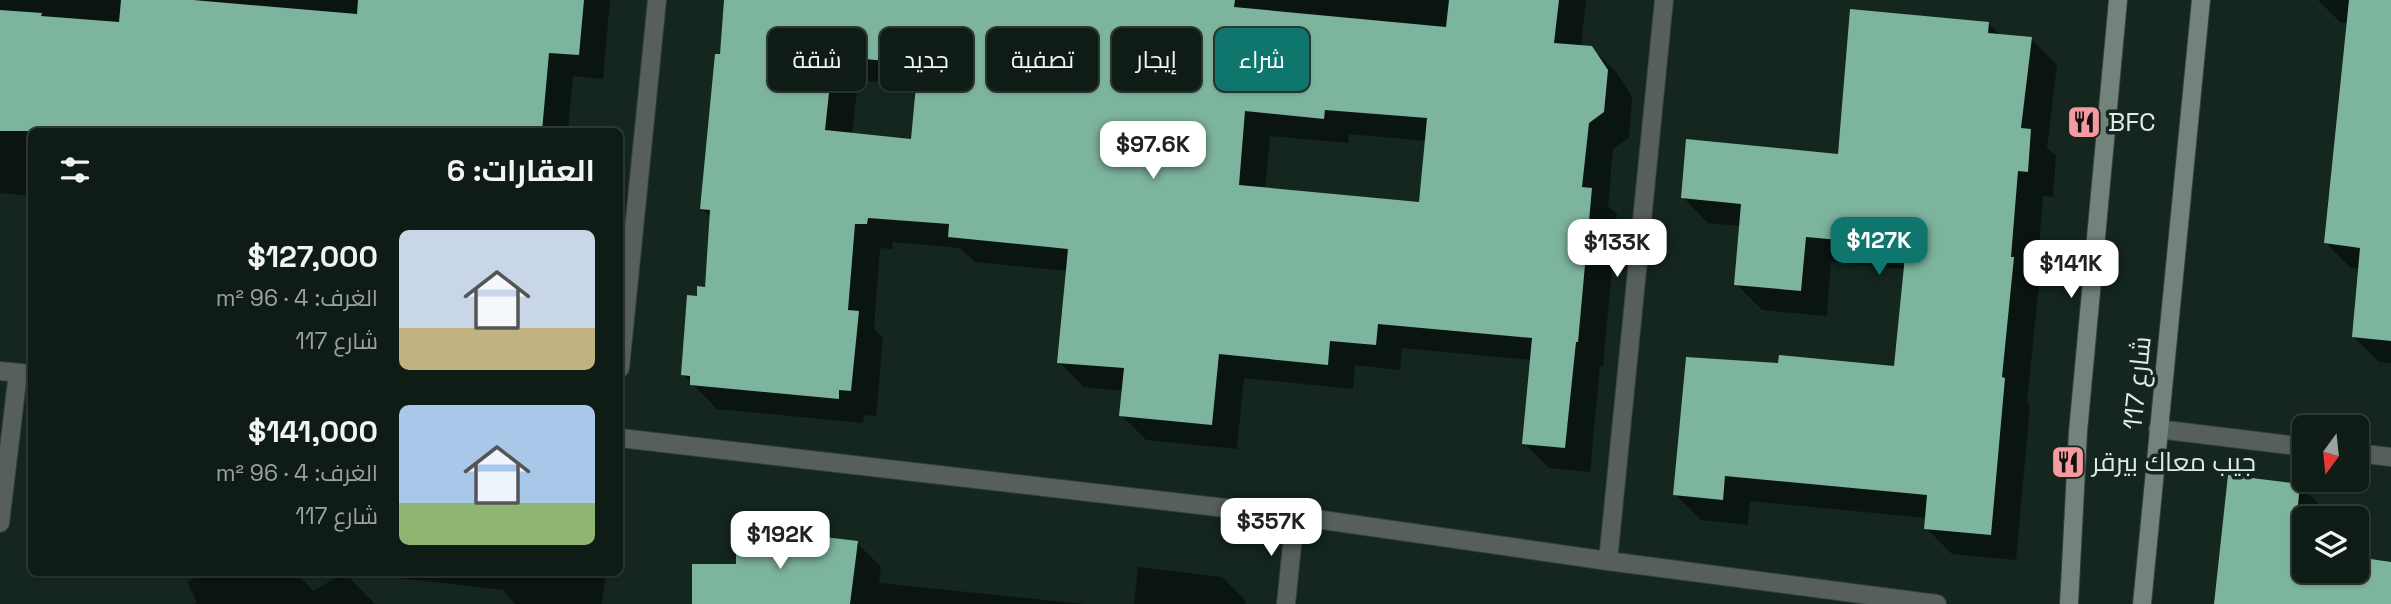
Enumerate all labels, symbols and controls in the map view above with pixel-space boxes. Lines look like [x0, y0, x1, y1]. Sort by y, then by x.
chip: شقة [768, 28, 866, 91]
chip: جديد [880, 28, 973, 91]
chip: تصفية [987, 28, 1098, 91]
chip: إيجار [1112, 28, 1201, 91]
chip: شراء [1215, 28, 1309, 91]
restaurant icon: BFC [2065, 103, 2103, 141]
place label: BFC [2108, 105, 2156, 139]
pin: $97.6K [1096, 122, 1210, 181]
text: $97.6K [1116, 129, 1190, 159]
icon: filters [56, 151, 94, 189]
text: العقارات: 6 [447, 151, 595, 190]
pin: $127K [1830, 218, 1928, 277]
pin: $133K [1568, 219, 1666, 279]
text: $127K [1847, 225, 1911, 255]
text: $133K [1584, 227, 1650, 257]
text: $127,000 [247, 237, 378, 276]
pin: $141K [2022, 240, 2120, 300]
text: $141K [2040, 248, 2102, 278]
icon: home [455, 258, 539, 342]
text: الغرف: 4 · 96 m² [216, 283, 378, 313]
text: شارع 117 [295, 326, 378, 356]
street label: شارع 117 [2115, 335, 2159, 431]
text: $141,000 [248, 412, 378, 451]
north arrow [2292, 415, 2370, 492]
map controls [2292, 415, 2369, 583]
icon: home [455, 433, 539, 517]
restaurant icon: جيب معاك بيرقر [2049, 443, 2087, 481]
place label: جيب معاك بيرقر [2090, 445, 2256, 479]
text: الغرف: 4 · 96 m² [216, 458, 378, 488]
pin: $357K [1222, 498, 1320, 558]
text: شارع 117 [295, 501, 378, 531]
text: $357K [1237, 506, 1305, 536]
button: layers [2292, 506, 2369, 583]
pin: $192K [731, 512, 829, 571]
text: $192K [747, 519, 813, 549]

